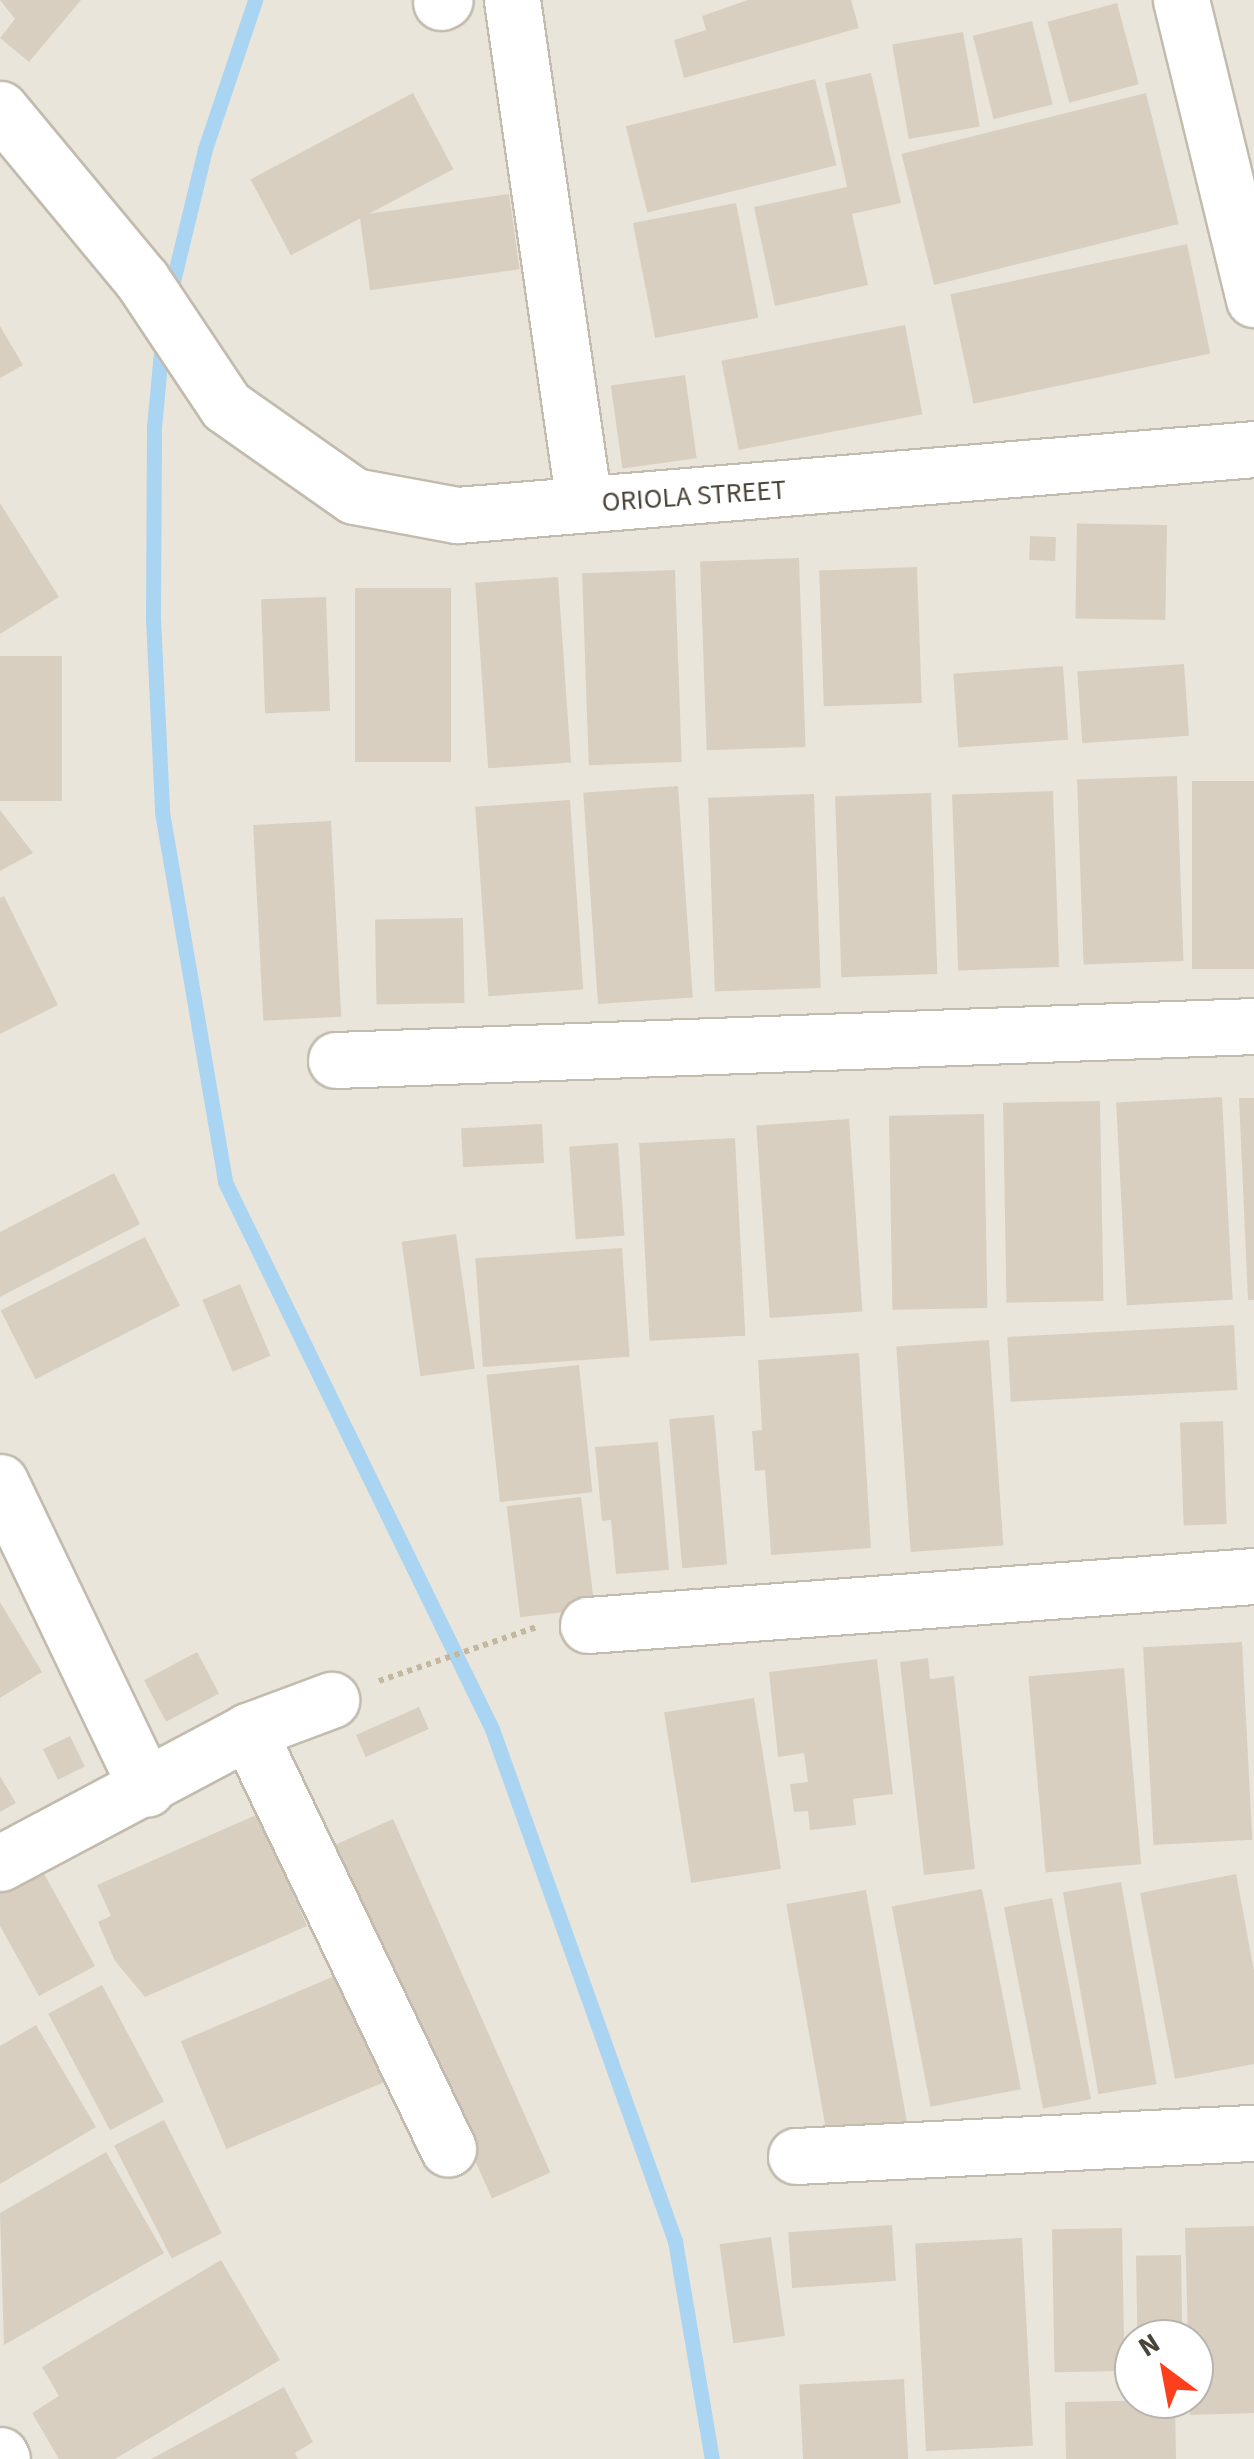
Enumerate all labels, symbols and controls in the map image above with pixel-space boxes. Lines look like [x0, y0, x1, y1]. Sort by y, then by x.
street label: ORIOLA STREET [601, 473, 787, 519]
north arrow [1114, 2319, 1214, 2419]
text: N [1131, 2323, 1168, 2367]

